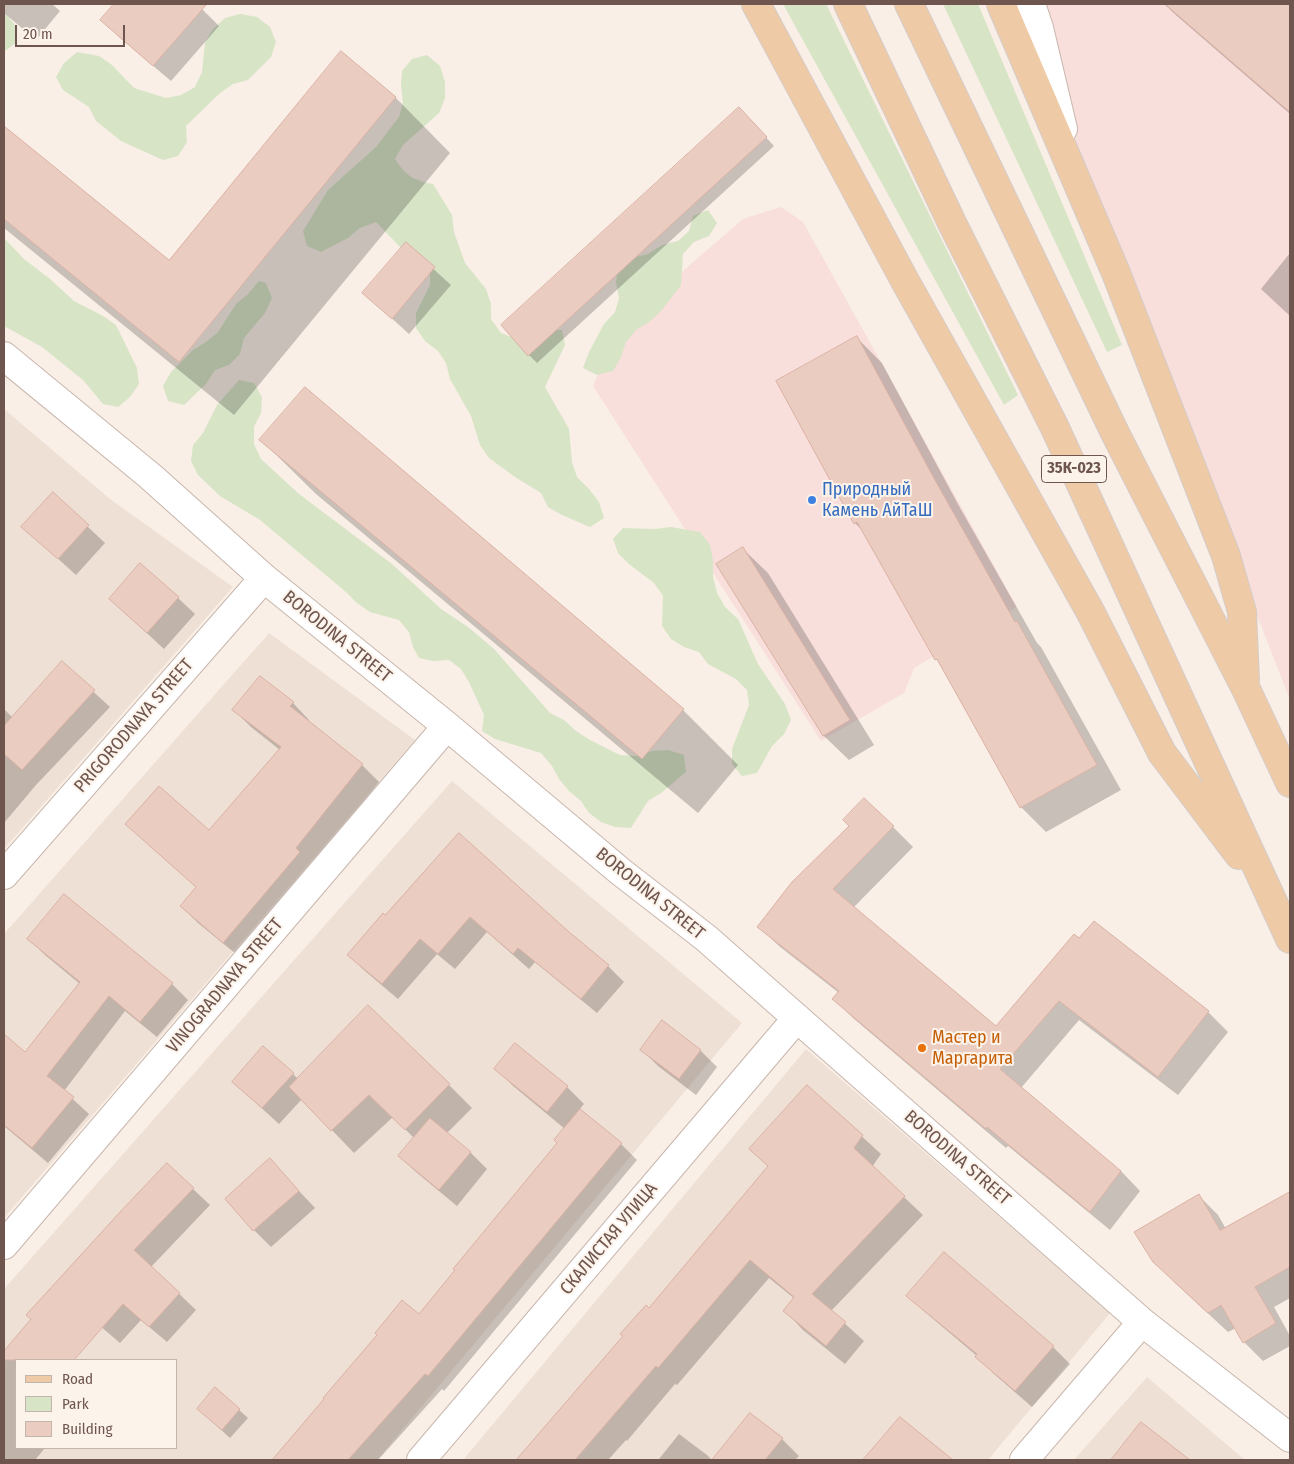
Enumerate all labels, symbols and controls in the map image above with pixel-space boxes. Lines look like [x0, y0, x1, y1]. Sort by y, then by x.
scale bar [18, 15, 128, 47]
text: 20 m [23, 25, 53, 43]
road number: 35К-023 [1042, 456, 1106, 482]
place label: Природный Камень АйТаШ [822, 479, 933, 522]
marker: Природный Камень АйТаШ [806, 494, 818, 506]
street label: BORODINA STREET [278, 587, 396, 687]
street label: PRIGORODNAYA STREET [70, 655, 198, 797]
street label: BORODINA STREET [591, 844, 709, 944]
street label: VINOGRADNAYA STREET [162, 914, 288, 1058]
place label: Мастер и Маргарита [932, 1027, 1013, 1070]
marker: Мастер и Маргарита [916, 1042, 928, 1054]
street label: BORODINA STREET [899, 1106, 1015, 1210]
street label: СКАЛИСТАЯ УЛИЦА [556, 1178, 662, 1300]
legend [15, 1359, 178, 1449]
text: Road [62, 1370, 93, 1388]
text: Park [62, 1395, 89, 1413]
text: Building [62, 1420, 113, 1438]

